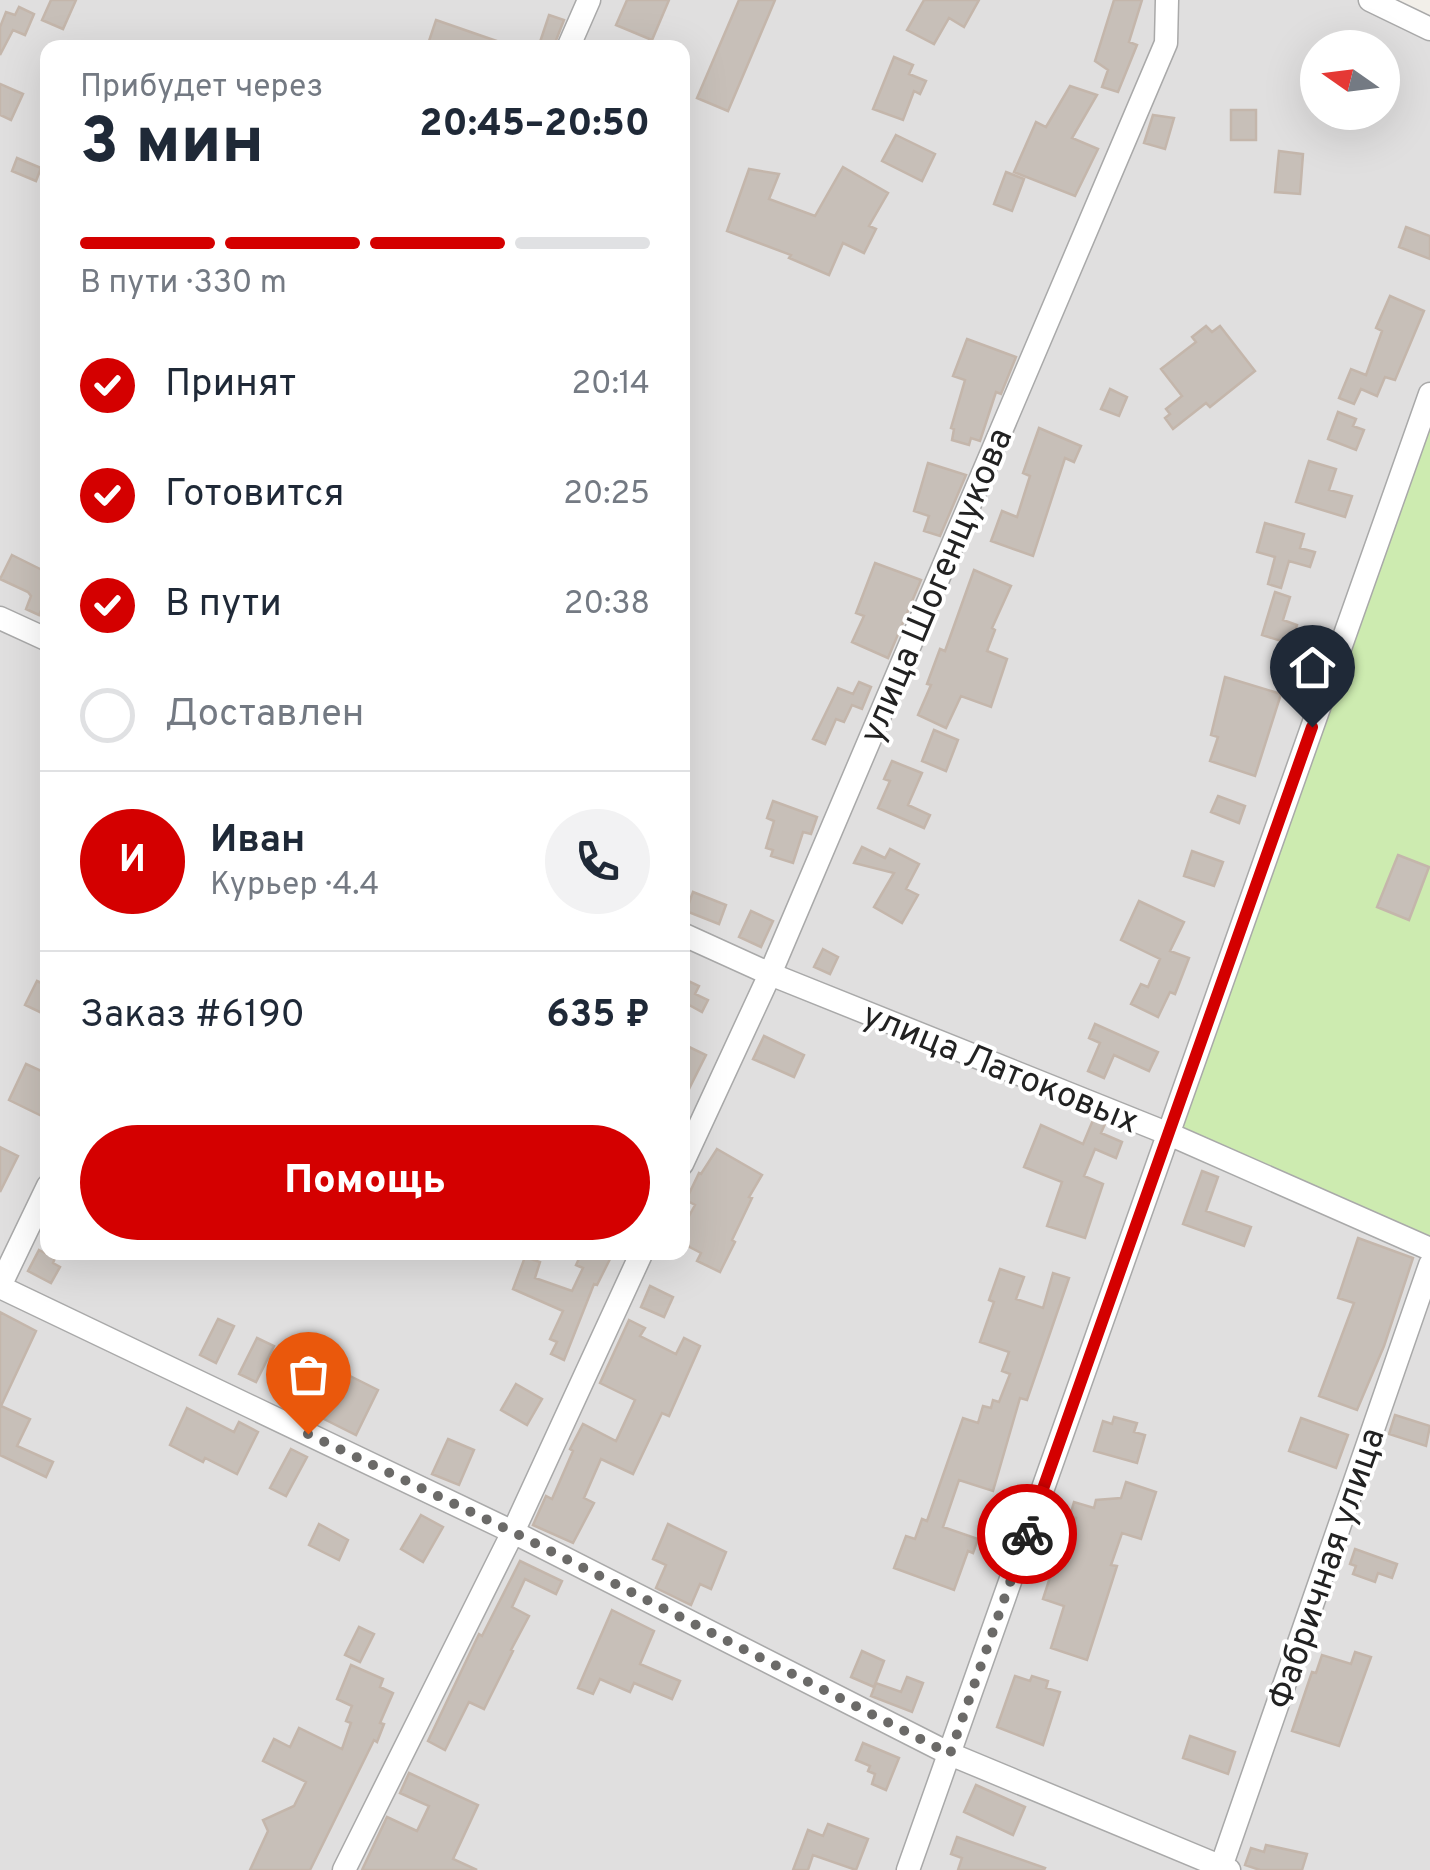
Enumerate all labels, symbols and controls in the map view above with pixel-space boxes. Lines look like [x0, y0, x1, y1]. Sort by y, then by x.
north arrow [1300, 30, 1400, 130]
map controls [1300, 30, 1400, 130]
text: Прибудет через [80, 68, 323, 108]
text: 20:45–20:50 [419, 101, 650, 150]
text: 3 мин [80, 104, 264, 186]
text: В пути · 330 m [80, 264, 287, 304]
icon: check [80, 358, 135, 413]
text: Принят [165, 361, 296, 410]
text: 20:14 [572, 365, 650, 405]
street label: улица Шогенцукова [851, 422, 1024, 750]
icon: check [80, 468, 135, 523]
text: Готовится [165, 471, 344, 520]
text: 20:25 [563, 475, 650, 515]
icon: check [80, 578, 135, 633]
text: В пути [165, 581, 282, 630]
text: 20:38 [564, 585, 650, 625]
pin [1270, 625, 1355, 728]
icon: home [1285, 640, 1340, 695]
text: Доставлен [165, 691, 364, 740]
button: phone [545, 809, 650, 914]
text: Иван [210, 817, 305, 866]
text: И [119, 837, 146, 886]
text: Курьер · 4.4 [210, 866, 379, 906]
text: Заказ #6190 [80, 992, 305, 1041]
text: 635 ₽ [546, 992, 650, 1041]
street label: улица Латоковых [855, 994, 1144, 1145]
button: Помощь [80, 1125, 650, 1240]
pin [266, 1332, 351, 1435]
icon: bag [281, 1347, 336, 1402]
street label: Фабричная улица [1259, 1423, 1397, 1715]
courier [977, 1484, 1077, 1584]
icon: bike [1000, 1507, 1055, 1562]

